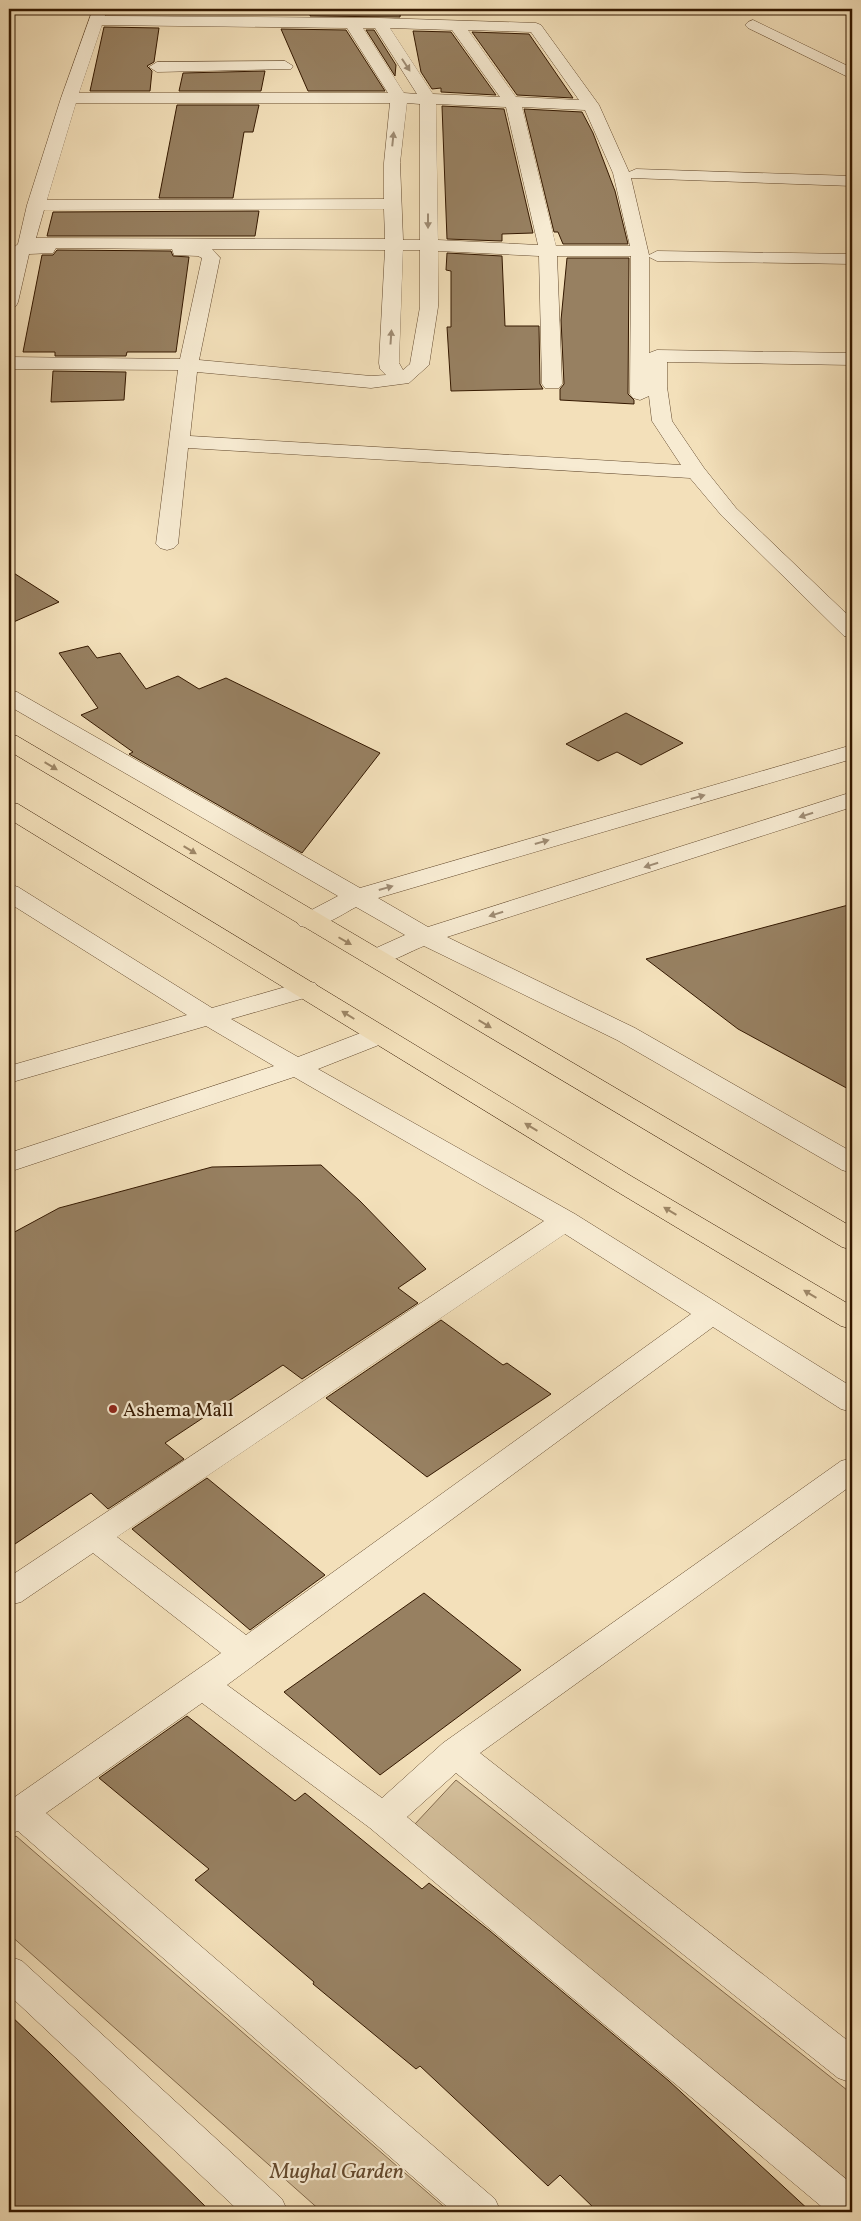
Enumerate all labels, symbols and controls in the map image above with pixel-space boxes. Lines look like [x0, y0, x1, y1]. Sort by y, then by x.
one-way arrow [401, 58, 410, 71]
one-way arrow [389, 131, 397, 147]
one-way arrow [424, 213, 432, 229]
one-way arrow [388, 328, 396, 344]
one-way arrow [44, 762, 57, 771]
one-way arrow [690, 793, 706, 801]
one-way arrow [798, 811, 813, 819]
one-way arrow [535, 838, 550, 846]
one-way arrow [184, 845, 197, 854]
one-way arrow [644, 862, 659, 869]
one-way arrow [379, 883, 394, 891]
one-way arrow [489, 910, 504, 918]
one-way arrow [338, 937, 351, 946]
one-way arrow [341, 1011, 354, 1020]
one-way arrow [478, 1019, 491, 1028]
one-way arrow [525, 1123, 538, 1132]
one-way arrow [663, 1207, 678, 1215]
one-way arrow [804, 1289, 817, 1298]
place label: Ashema Mall [123, 1398, 234, 1424]
marker: Ashema Mall [107, 1403, 119, 1415]
park label: Mughal Garden [269, 2157, 404, 2188]

